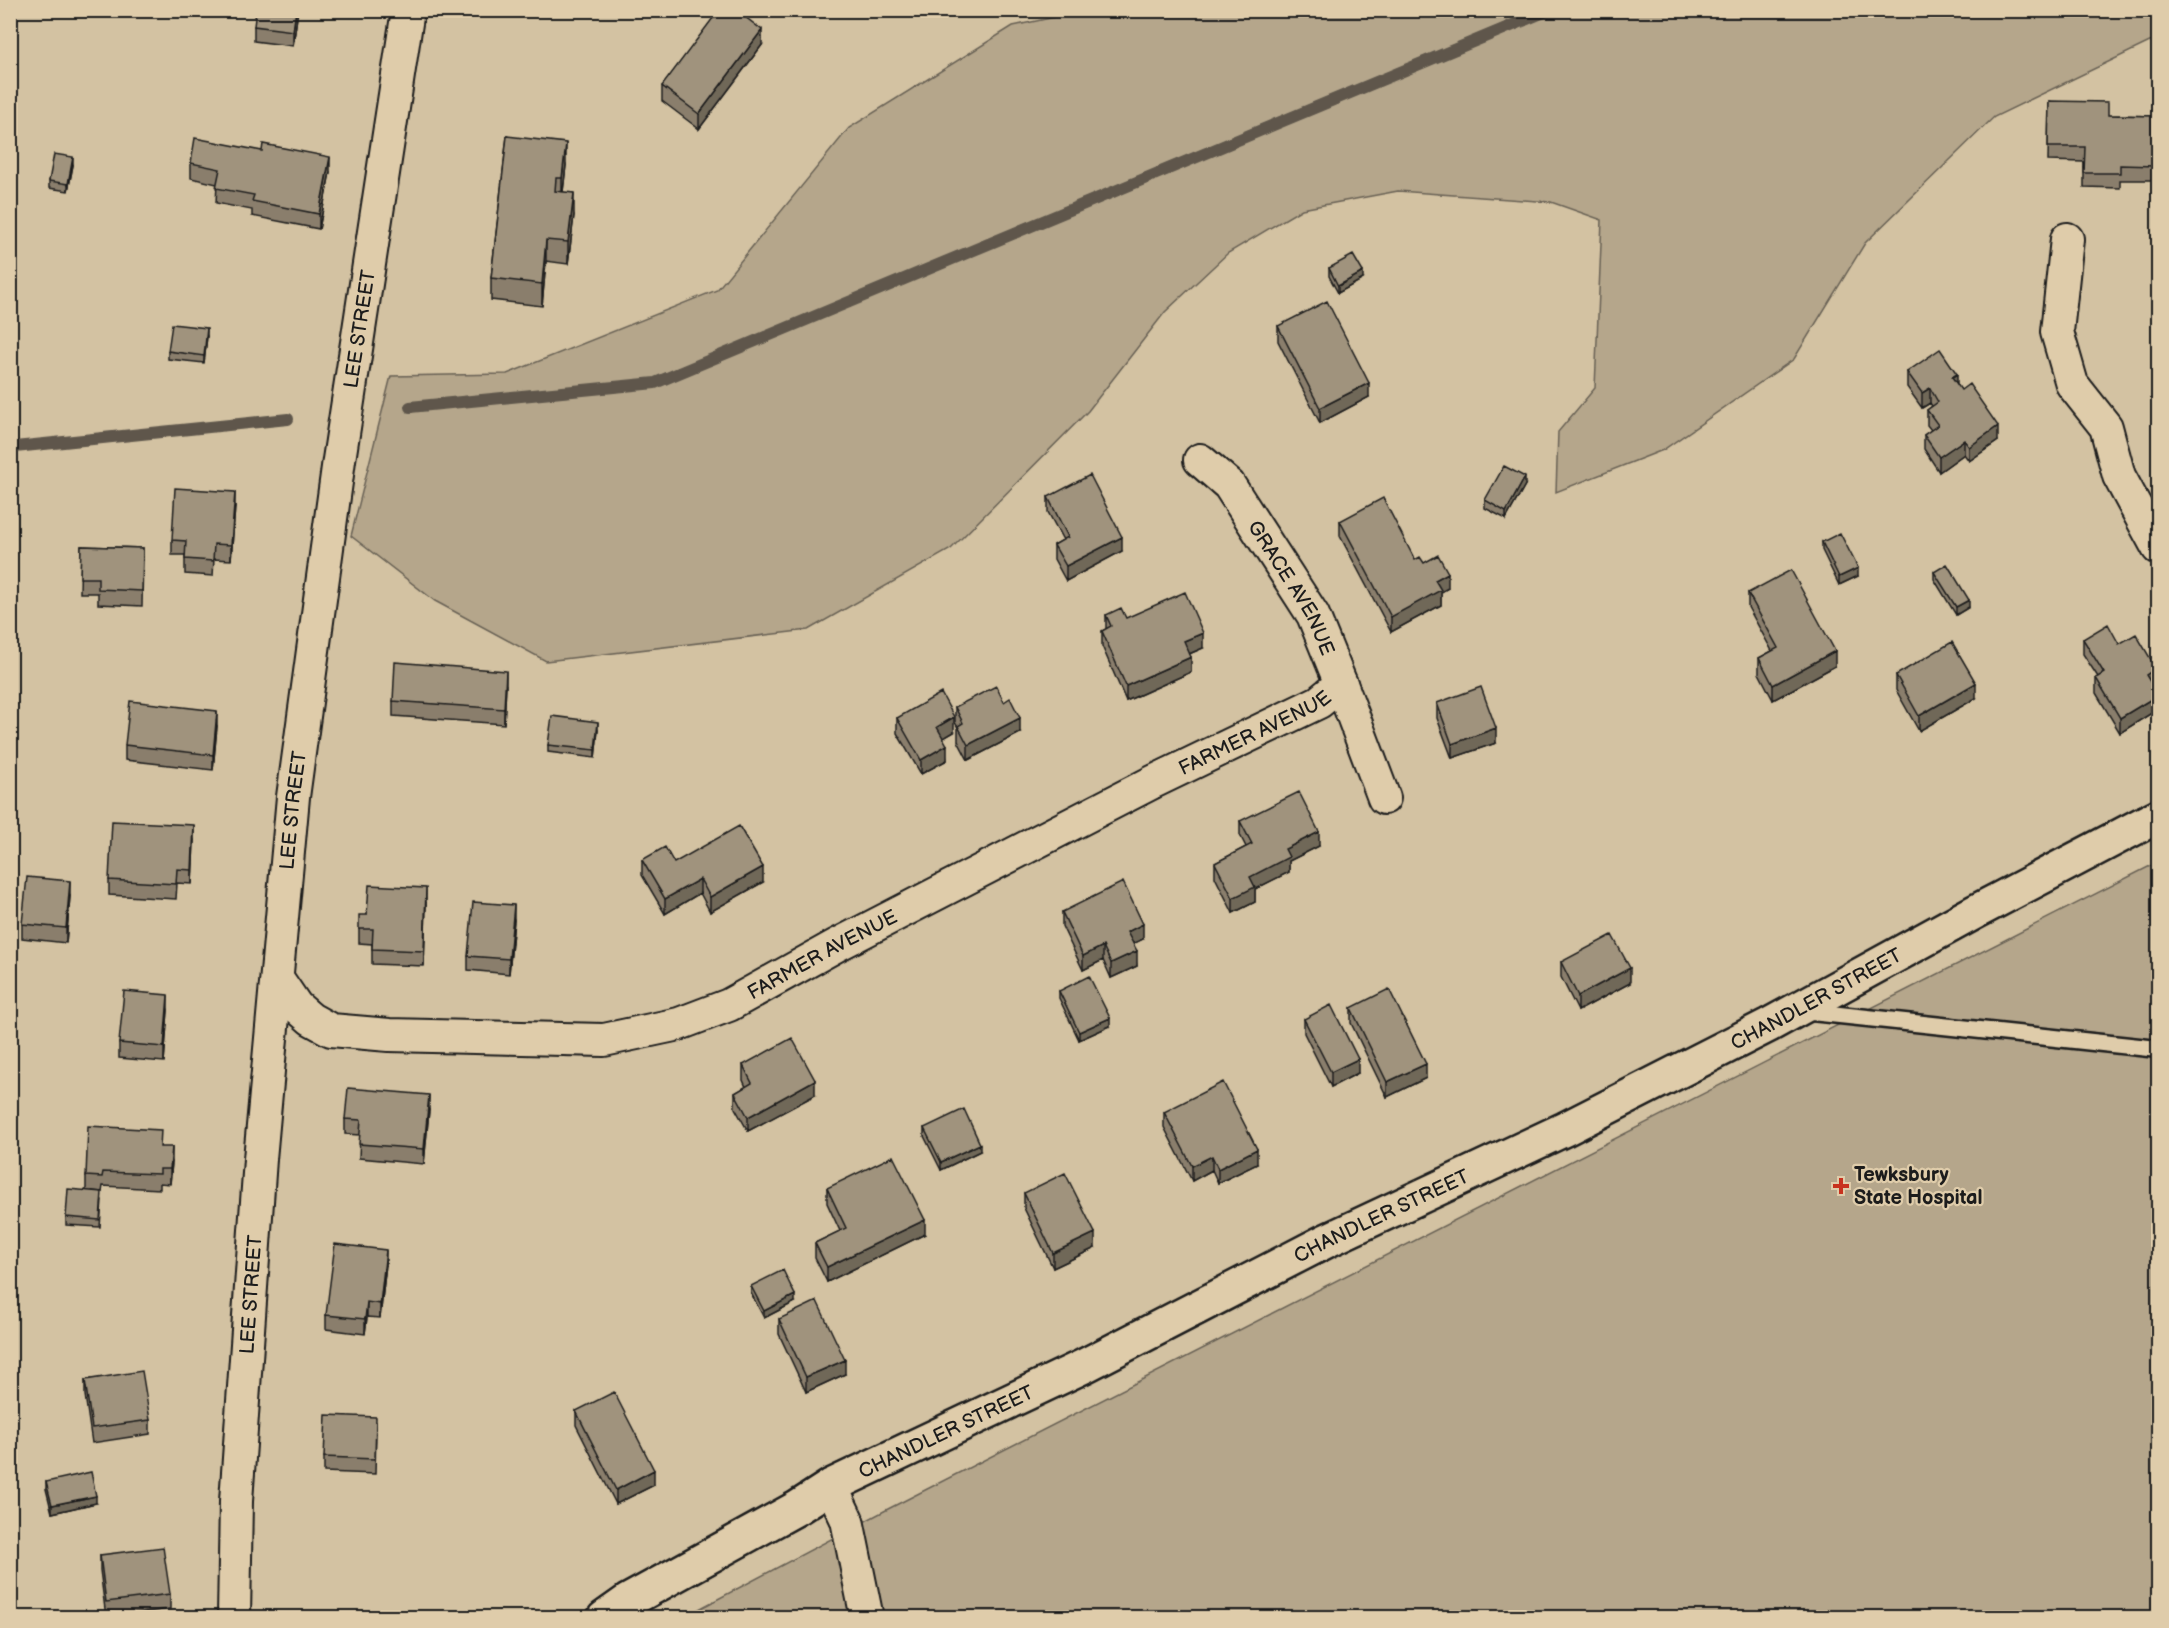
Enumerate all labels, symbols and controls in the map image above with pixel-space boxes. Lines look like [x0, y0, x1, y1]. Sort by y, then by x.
street label: LEE STREET [339, 268, 381, 390]
street label: GRACE AVENUE [1242, 516, 1339, 659]
street label: FARMER AVENUE [1175, 686, 1336, 781]
street label: LEE STREET [275, 750, 312, 871]
street label: FARMER AVENUE [744, 905, 901, 1005]
street label: CHANDLER STREET [1727, 943, 1906, 1056]
place label: Tewksbury State Hospital [1854, 1163, 1983, 1210]
street label: CHANDLER STREET [1290, 1165, 1473, 1268]
marker: Tewksbury State Hospital [1832, 1177, 1850, 1195]
street label: LEE STREET [235, 1234, 268, 1355]
street label: CHANDLER STREET [855, 1381, 1038, 1484]

